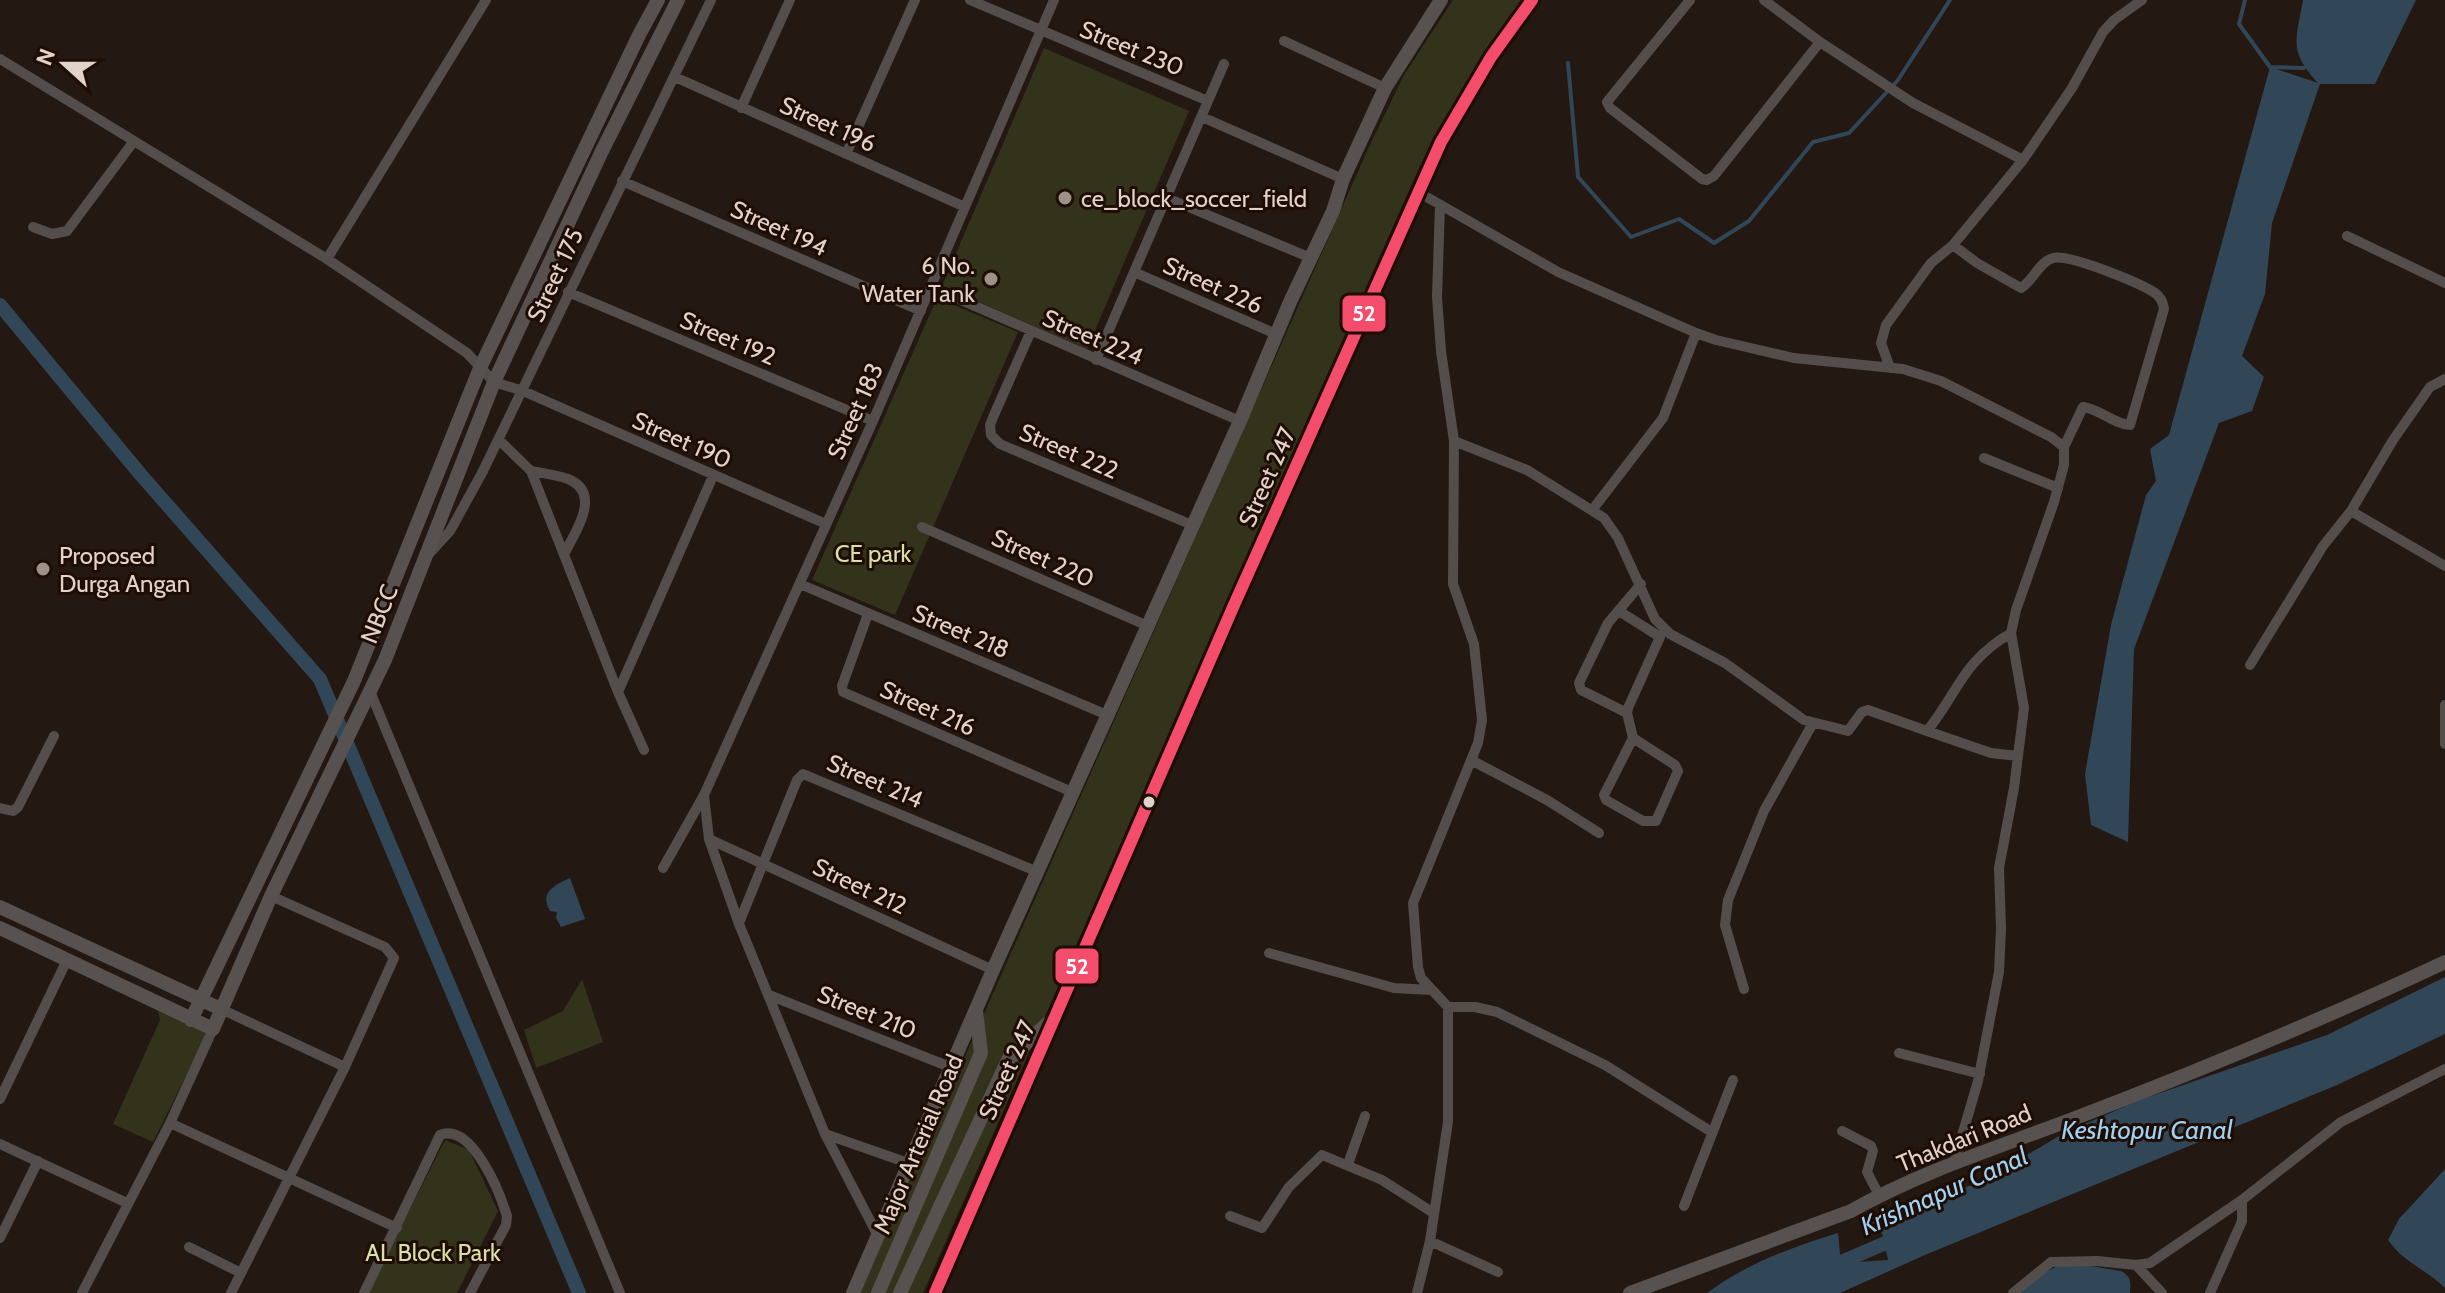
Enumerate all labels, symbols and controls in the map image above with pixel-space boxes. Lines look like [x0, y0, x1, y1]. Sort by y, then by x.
street label: Street 230 [1076, 14, 1188, 82]
north arrow [24, 24, 104, 104]
text: N [30, 45, 61, 69]
street label: Street 196 [775, 90, 881, 158]
place label: ce_block_soccer_field [1081, 184, 1307, 213]
marker: ce_block_soccer_field [1056, 189, 1074, 207]
street label: Street 194 [726, 194, 832, 262]
street label: Street 175 [521, 224, 589, 326]
street label: Street 226 [1159, 250, 1267, 320]
place label: 6 No. Water Tank [862, 251, 975, 308]
marker: 6 No. Water Tank [982, 270, 1000, 288]
line badge: 52 [1341, 294, 1387, 333]
text: 52 [1352, 300, 1376, 327]
street label: Street 224 [1038, 303, 1148, 371]
street label: Street 192 [676, 305, 780, 371]
street label: Street 183 [821, 358, 889, 464]
street label: Street 190 [628, 405, 736, 475]
street label: Street 222 [1015, 417, 1123, 485]
street label: Street 247 [1232, 423, 1302, 531]
street label: Street 220 [987, 523, 1099, 593]
park label: CE park [835, 539, 912, 568]
place label: Proposed Durga Angan [59, 541, 190, 598]
marker: Proposed Durga Angan [34, 560, 52, 578]
street label: NBCC [354, 581, 404, 647]
street label: Street 218 [908, 598, 1014, 664]
street label: Street 216 [876, 674, 980, 742]
street label: Street 214 [823, 748, 927, 814]
unlabelled marker [1141, 794, 1157, 810]
street label: Street 212 [809, 852, 911, 920]
line badge: 52 [1054, 947, 1100, 985]
text: 52 [1065, 953, 1089, 980]
street label: Street 210 [813, 979, 921, 1045]
street label: Street 247 [972, 1016, 1042, 1124]
street label: Major Arterial Road [867, 1050, 969, 1238]
street label: Thakdari Road [1893, 1098, 2035, 1178]
water label: Keshtopur Canal [2061, 1114, 2233, 1146]
water label: Krishnapur Canal [1855, 1140, 2033, 1242]
park label: AL Block Park [365, 1238, 501, 1267]

